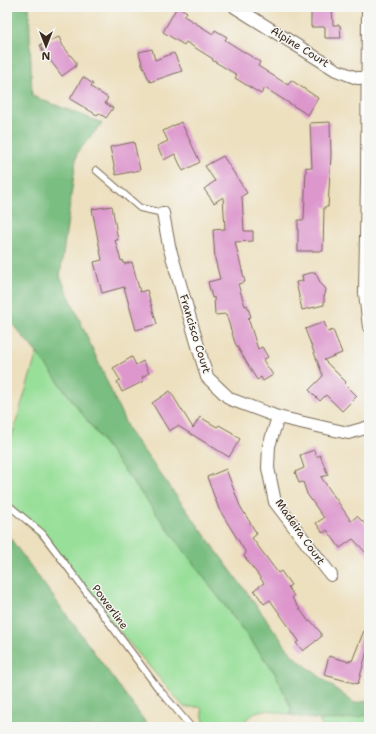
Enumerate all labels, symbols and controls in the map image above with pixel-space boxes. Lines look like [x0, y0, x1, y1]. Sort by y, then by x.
street label: Alpine Court [268, 23, 332, 71]
north arrow [26, 26, 66, 66]
text: N [41, 48, 50, 63]
street label: Francisco Court [176, 293, 214, 376]
street label: Madeira Court [272, 496, 328, 568]
street label: Powerline [88, 582, 132, 632]

